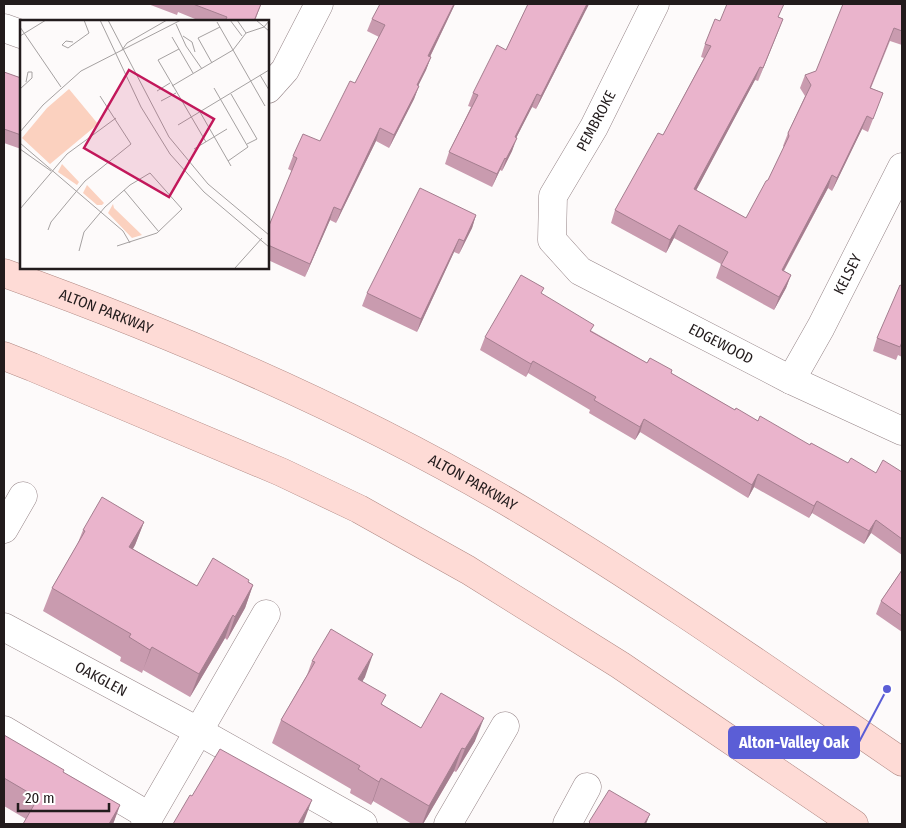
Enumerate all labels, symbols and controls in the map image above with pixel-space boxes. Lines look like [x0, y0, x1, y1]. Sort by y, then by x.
inset map [20, 20, 269, 269]
street label: PEMBROKE [573, 88, 619, 154]
street label: KELSEY [830, 250, 866, 298]
street label: ALTON PARKWAY [57, 285, 156, 338]
street label: EDGEWOOD [686, 320, 756, 368]
street label: ALTON PARKWAY [425, 450, 521, 515]
street label: OAKGLEN [72, 658, 130, 700]
callout: Alton-Valley Oak [729, 727, 859, 758]
text: Alton-Valley Oak [738, 733, 850, 752]
scale bar [18, 780, 109, 812]
text: 20 m [25, 789, 55, 807]

